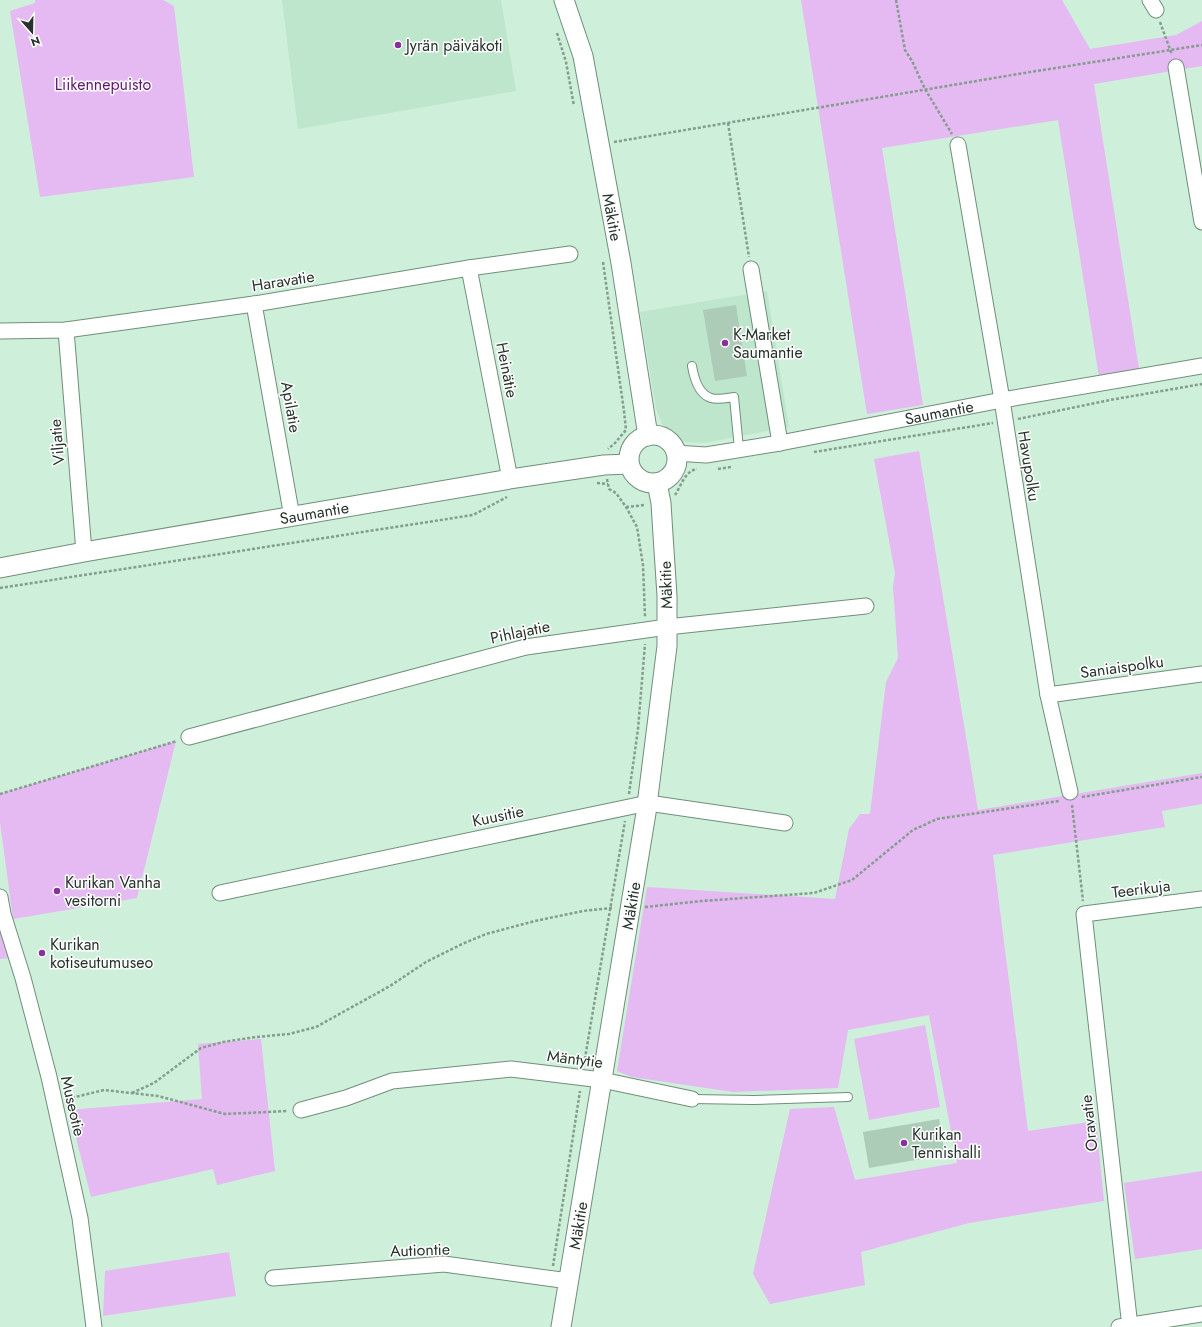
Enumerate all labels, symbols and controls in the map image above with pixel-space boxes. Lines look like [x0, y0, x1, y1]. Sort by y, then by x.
north arrow [12, 12, 52, 52]
text: N [29, 32, 42, 50]
place label: Jyrän päiväkoti [404, 34, 503, 57]
marker: Jyrän päiväkoti [393, 40, 403, 50]
park label: Liikennepuisto [55, 73, 151, 96]
street label: Mäkitie [597, 191, 628, 243]
street label: Haravatie [250, 265, 316, 297]
place label: K-Market Saumantie [733, 323, 803, 364]
marker: K-Market Saumantie [720, 338, 730, 348]
street label: Heinätie [490, 340, 524, 400]
street label: Apilatie [275, 380, 307, 434]
street label: Saumantie [903, 394, 975, 430]
street label: Viljatie [44, 418, 70, 466]
street label: Havupolku [1012, 429, 1046, 503]
street label: Saumantie [278, 495, 350, 530]
street label: Mäkitie [654, 561, 678, 609]
street label: Pihlajatie [488, 614, 552, 650]
street label: Saniaispolku [1079, 650, 1165, 684]
street label: Kuusitie [470, 799, 526, 833]
place label: Kurikan Vanha vesitorni [65, 871, 161, 912]
street label: Teerikuja [1110, 874, 1172, 904]
street label: Mäkitie [615, 880, 646, 931]
marker: Kurikan Vanha vesitorni [52, 886, 62, 896]
place label: Kurikan kotiseutumuseo [50, 933, 153, 974]
marker: Kurikan kotiseutumuseo [37, 948, 47, 958]
street label: Mäntytie [546, 1044, 604, 1074]
street label: Museotie [55, 1074, 91, 1138]
street label: Oravatie [1075, 1094, 1103, 1152]
place label: Kurikan Tennishalli [912, 1123, 981, 1164]
marker: Kurikan Tennishalli [899, 1138, 909, 1148]
street label: Mäkitie [563, 1200, 593, 1251]
street label: Autiontie [390, 1237, 450, 1263]

